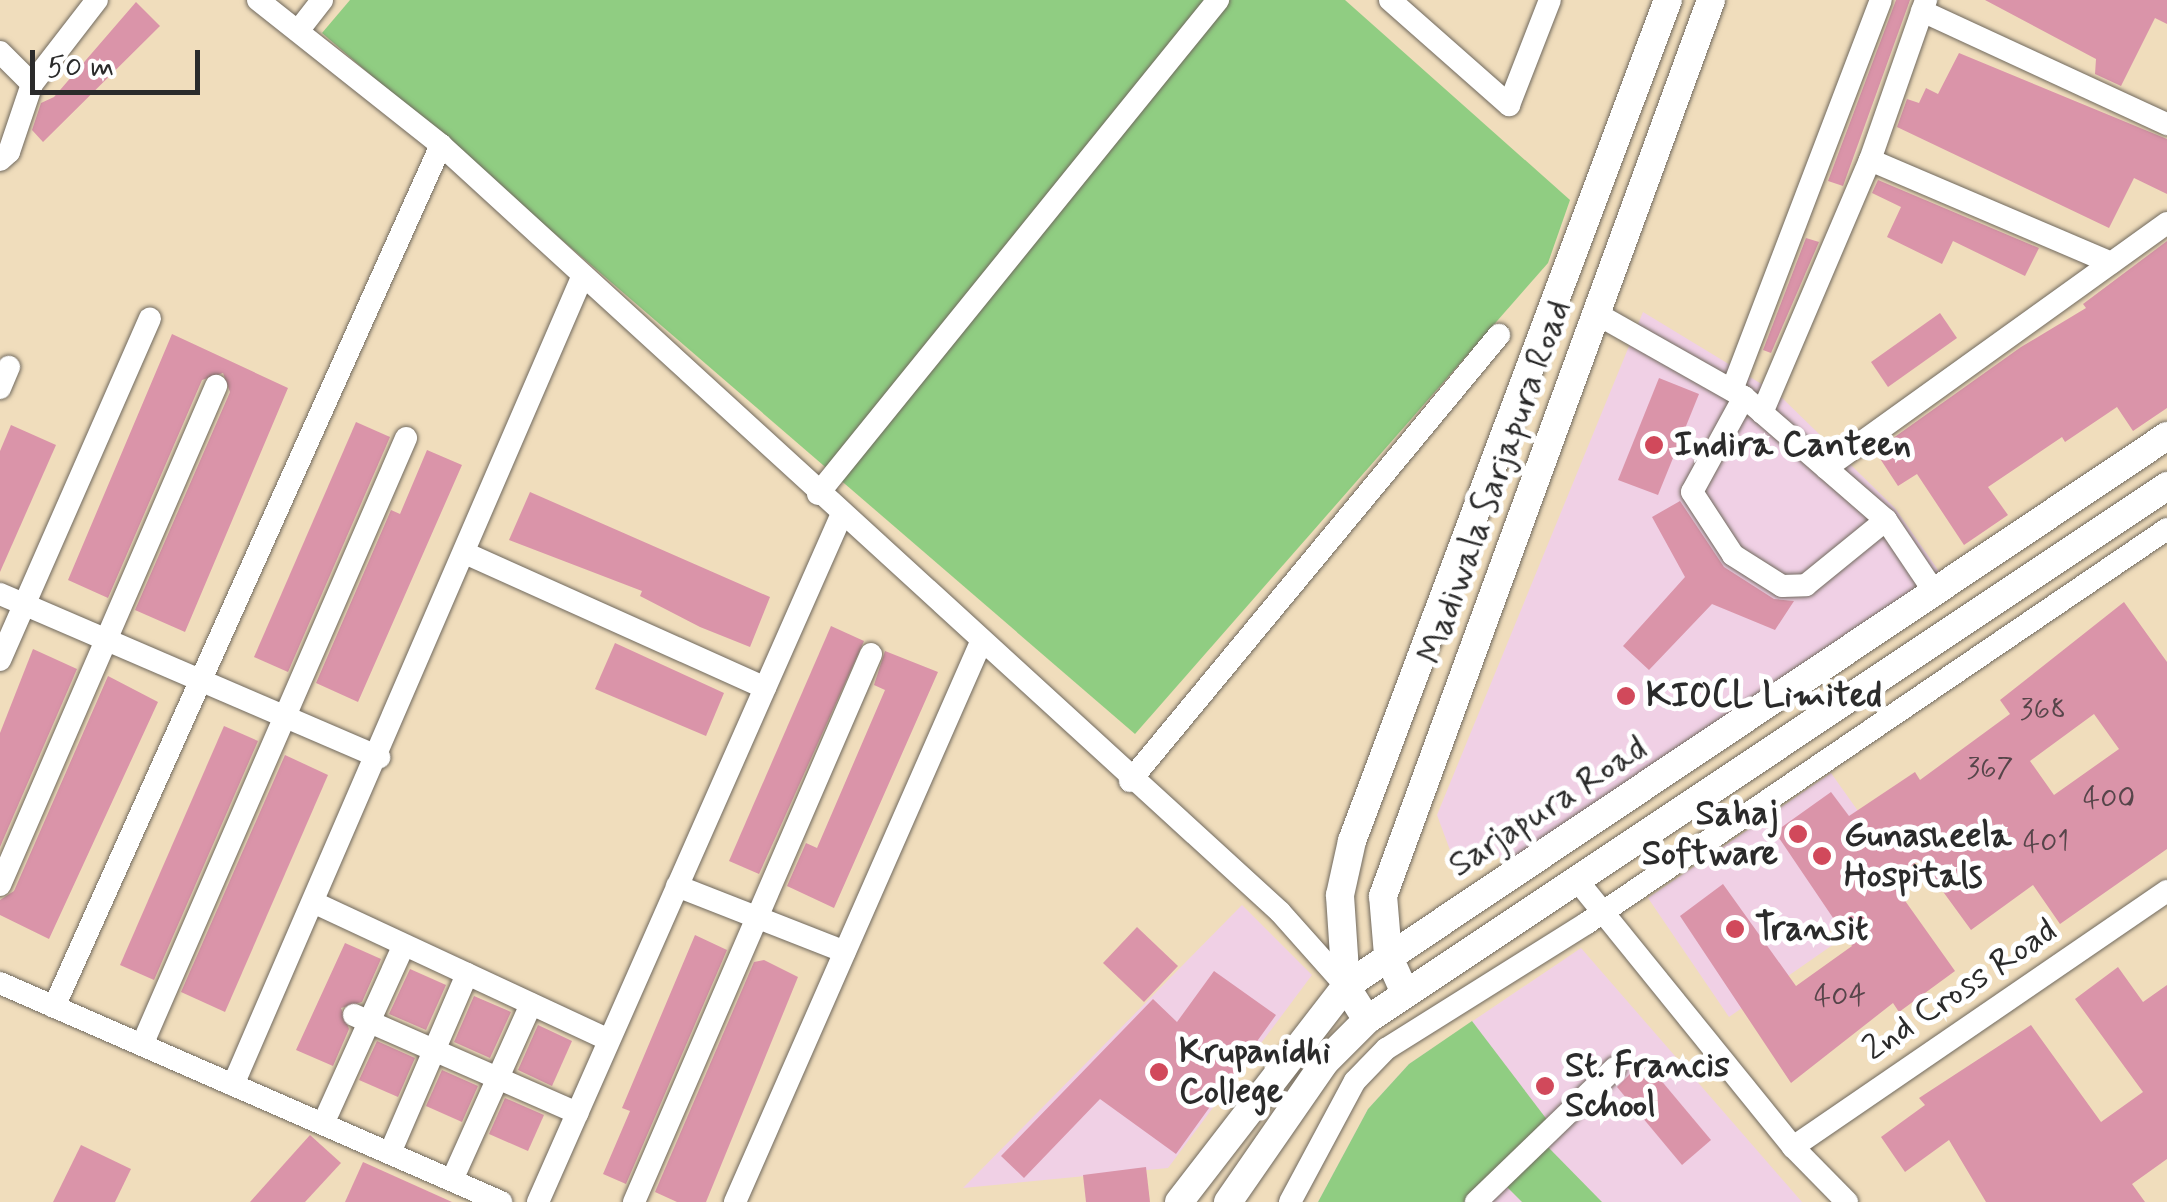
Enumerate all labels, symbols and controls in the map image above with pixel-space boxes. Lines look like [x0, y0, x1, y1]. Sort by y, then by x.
scale bar [35, 30, 205, 92]
text: 50 m [47, 48, 114, 87]
street label: Madiwala Sarjapura Road [1410, 296, 1580, 668]
place label: Indira Canteen [1674, 424, 1911, 466]
marker: Indira Canteen [1643, 434, 1665, 456]
place label: KIOCL Limited [1646, 675, 1882, 717]
marker: KIOCL Limited [1615, 685, 1637, 707]
house number: 368 [2020, 692, 2066, 728]
street label: Sarjapura Road [1443, 729, 1653, 885]
house number: 367 [1967, 751, 2013, 787]
house number: 400 [2083, 781, 2135, 817]
place label: Sahaj Software [1642, 793, 1778, 875]
place label: Gunasheela Hospitals [1844, 815, 2011, 897]
marker: Sahaj Software [1787, 823, 1809, 845]
house number: 401 [2023, 825, 2069, 861]
marker: Gunasheela Hospitals [1809, 843, 1835, 869]
place label: Transit [1755, 908, 1868, 950]
street label: 2nd Cross Road [1855, 910, 2065, 1070]
marker: Transit [1724, 918, 1746, 940]
house number: 404 [1814, 979, 1866, 1015]
place label: Krupanidhi College [1179, 1031, 1330, 1113]
place label: St. Francis School [1565, 1045, 1730, 1127]
marker: Krupanidhi College [1148, 1061, 1170, 1083]
marker: St. Francis School [1534, 1075, 1556, 1097]

